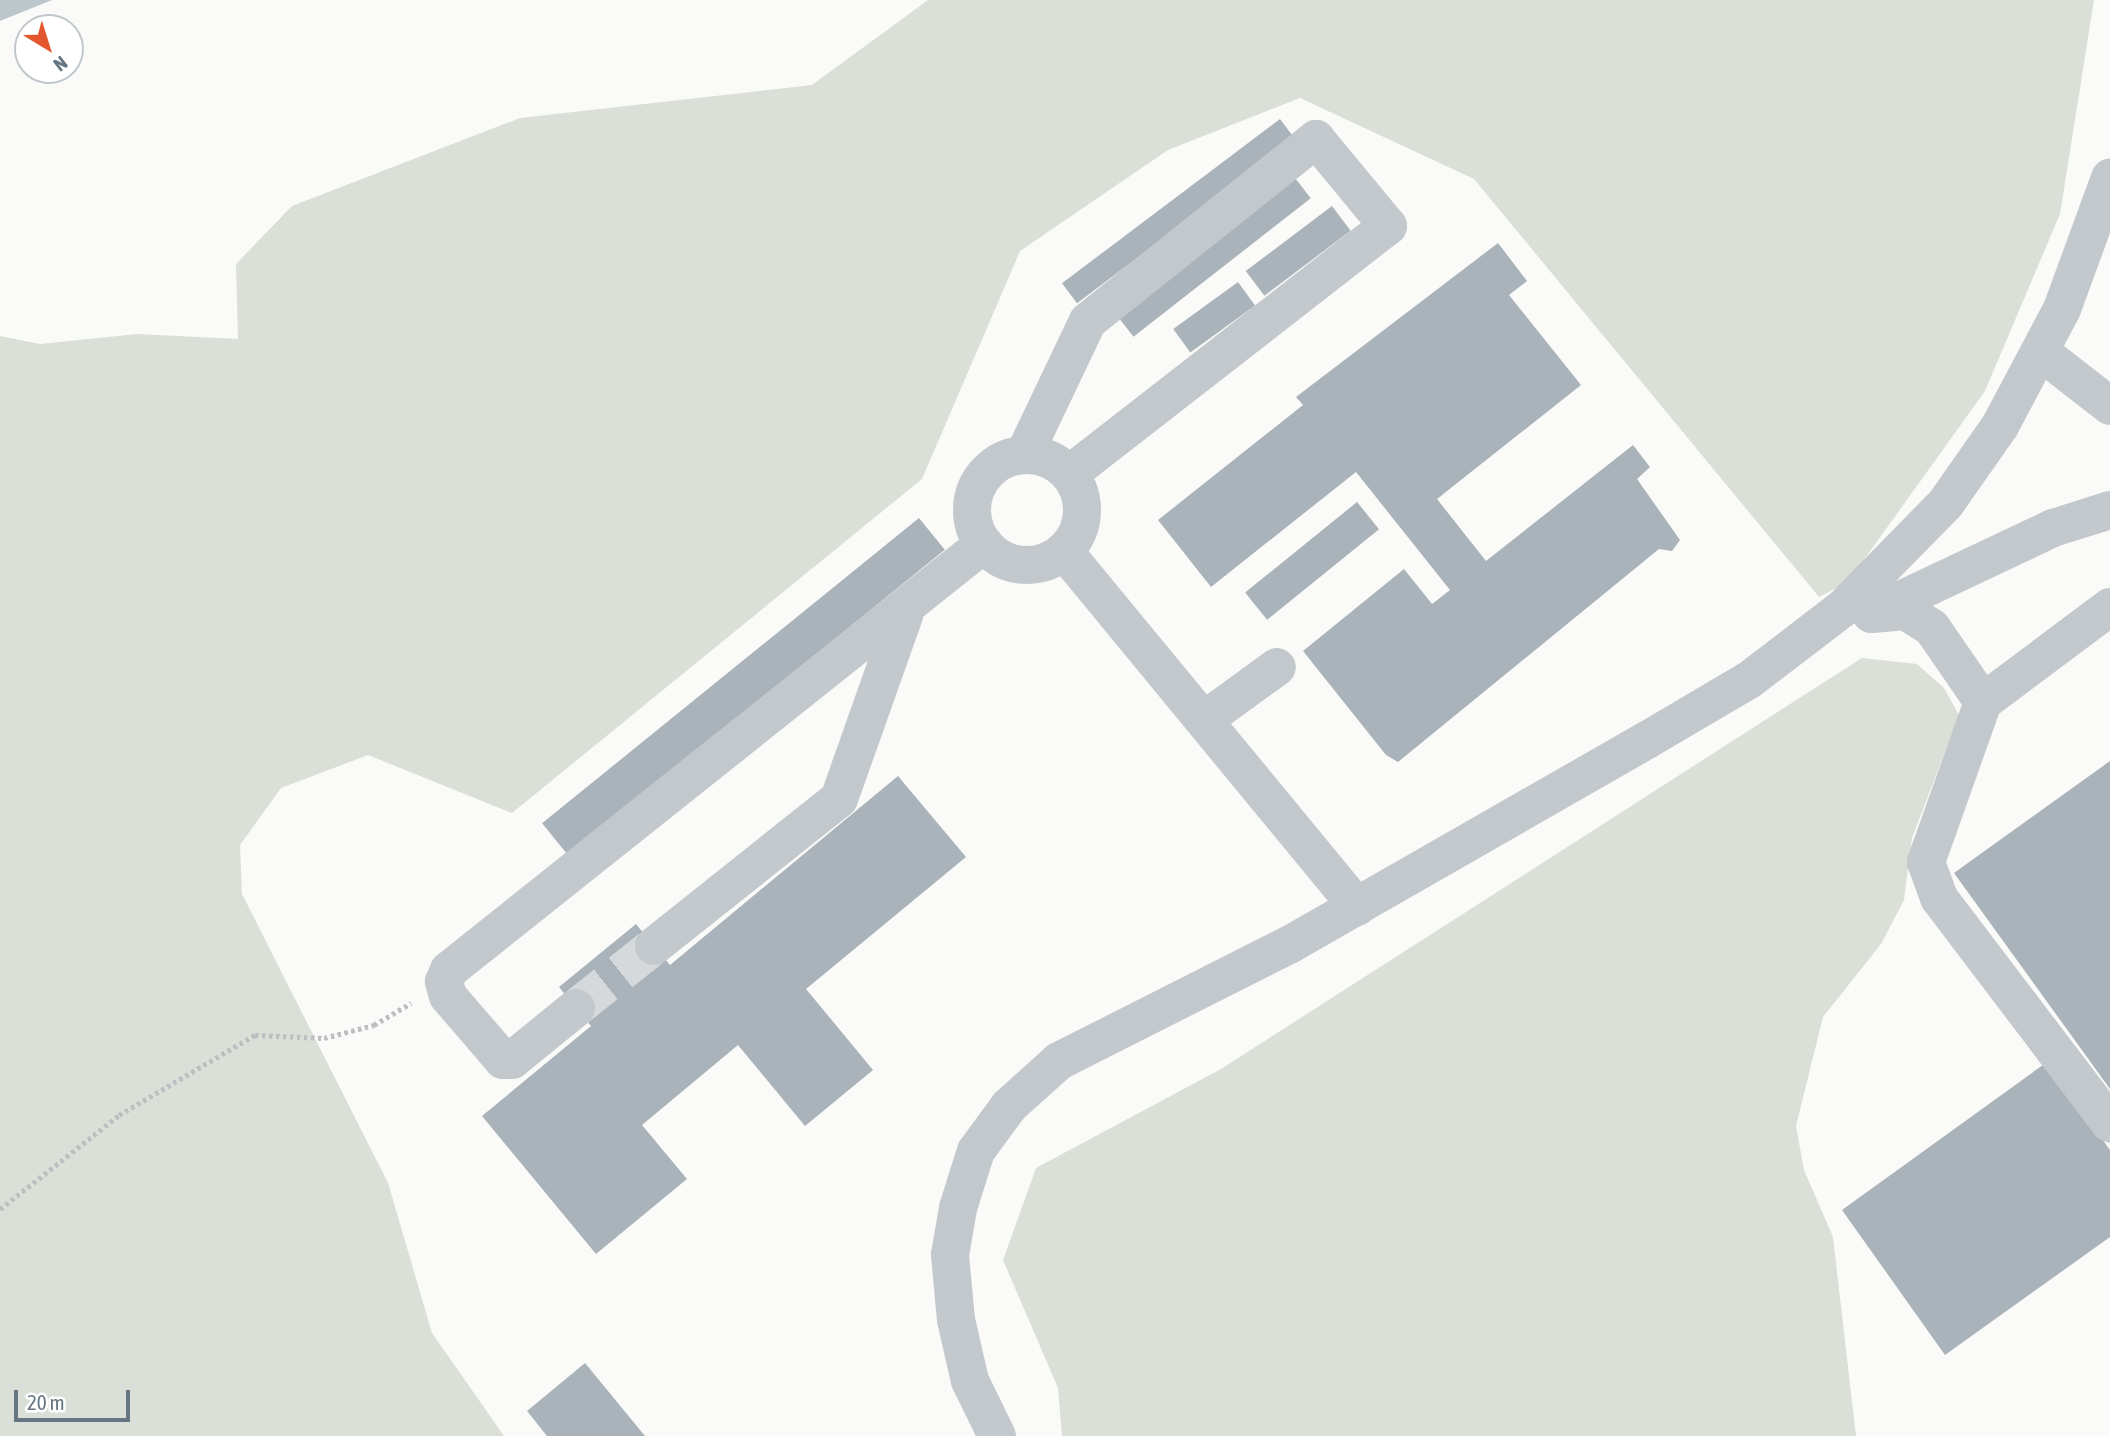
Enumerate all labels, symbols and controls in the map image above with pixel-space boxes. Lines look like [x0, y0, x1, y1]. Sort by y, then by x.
north arrow [14, 14, 84, 84]
text: N [50, 52, 72, 76]
scale bar [18, 1376, 133, 1420]
text: 20 m [27, 1390, 65, 1414]

